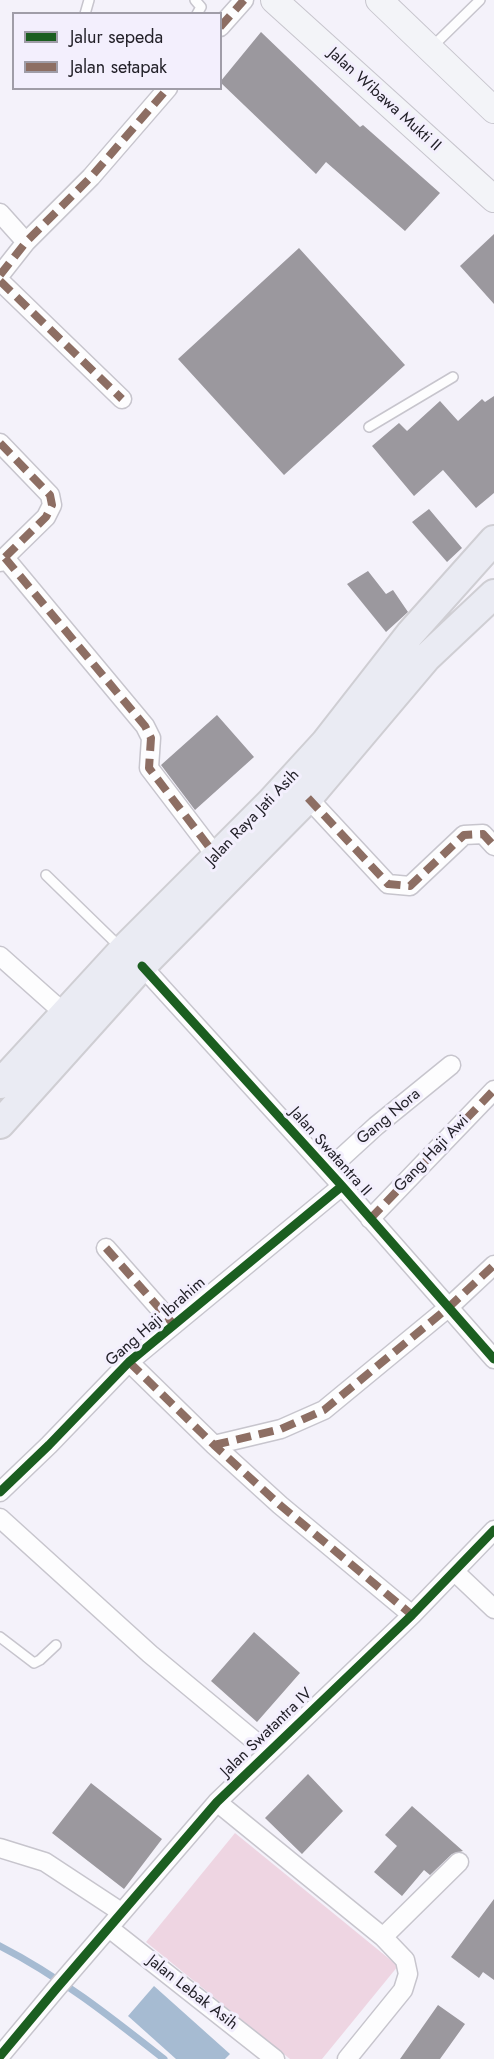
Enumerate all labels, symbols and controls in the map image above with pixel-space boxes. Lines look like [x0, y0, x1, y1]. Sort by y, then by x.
legend [12, 12, 222, 90]
text: Jalur sepeda [70, 24, 163, 50]
street label: Jalan Wibawa Mukti II [324, 44, 444, 156]
text: Jalan setapak [70, 54, 167, 80]
street label: Jalan Raya Jati Asih [202, 766, 304, 870]
street label: Gang Nora [353, 1085, 425, 1149]
street label: Jalan Swatantra II [285, 1104, 375, 1200]
street label: Gang Haji Awi [391, 1112, 473, 1196]
street label: Gang Haji Ibrahim [102, 1273, 210, 1371]
street label: Jalan Swatantra IV [217, 1685, 317, 1781]
street label: Jalan Lebak Asih [143, 1952, 241, 2034]

